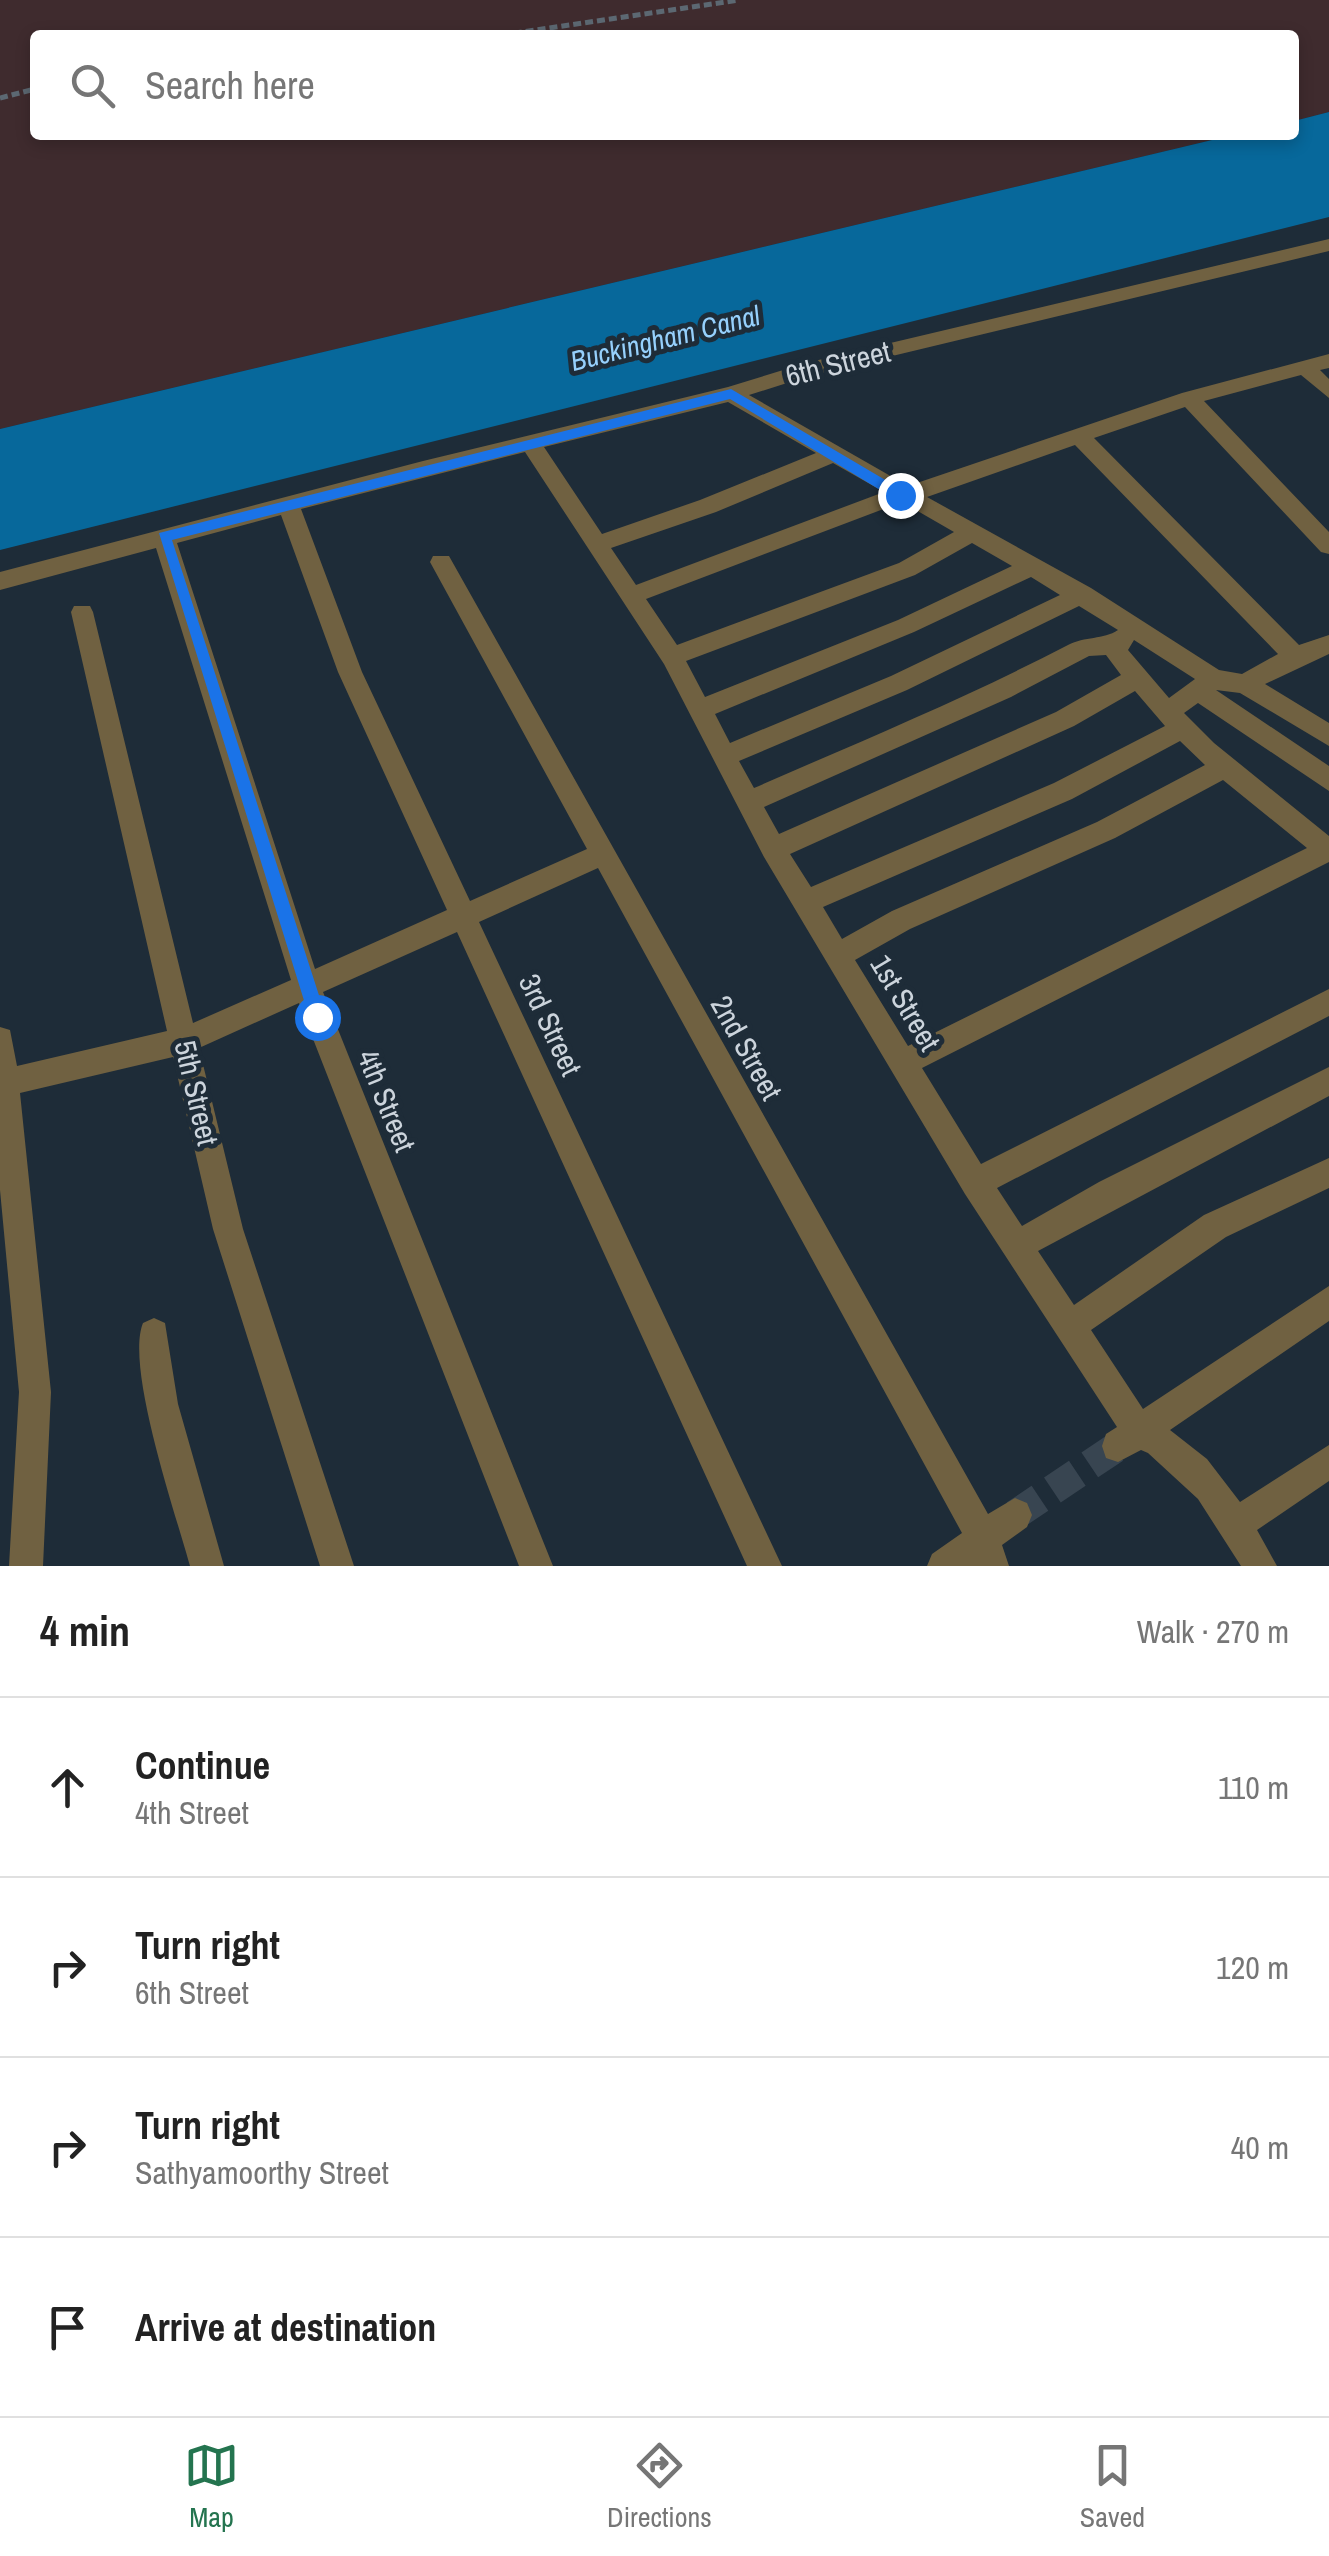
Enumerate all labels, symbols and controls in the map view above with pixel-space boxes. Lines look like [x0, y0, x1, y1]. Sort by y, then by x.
search box [30, 30, 1299, 140]
icon: search [65, 58, 120, 113]
text: Search here [145, 60, 315, 111]
water label: Buckingham Canal [566, 296, 765, 380]
street label: 6th Street [781, 331, 895, 395]
route end [878, 473, 924, 519]
street label: 1st Street [862, 947, 950, 1058]
street label: 3rd Street [510, 967, 592, 1082]
street label: 2nd Street [702, 988, 792, 1107]
route start [295, 995, 341, 1041]
street label: 5th Street [165, 1036, 228, 1149]
street label: 4th Street [348, 1044, 426, 1158]
text: 4 min [40, 1603, 130, 1659]
text: Walk · 270 m [1137, 1610, 1289, 1653]
text: Continue [135, 1740, 270, 1791]
icon: ahead [40, 1760, 95, 1815]
text: 110 m [1218, 1766, 1289, 1809]
text: 4th Street [135, 1791, 249, 1834]
text: Turn right [135, 1920, 280, 1971]
icon: right [40, 1940, 95, 1995]
text: 120 m [1216, 1946, 1289, 1989]
text: 6th Street [135, 1971, 249, 2014]
text: Turn right [135, 2100, 280, 2151]
icon: right [40, 2120, 95, 2175]
text: 40 m [1231, 2126, 1289, 2169]
text: Sathyamoorthy Street [135, 2151, 389, 2194]
icon: arrive [40, 2300, 95, 2355]
text: Arrive at destination [135, 2302, 436, 2353]
tab: Map [184, 2438, 239, 2536]
tab: Directions [607, 2438, 712, 2536]
tab: Saved [1080, 2438, 1145, 2536]

